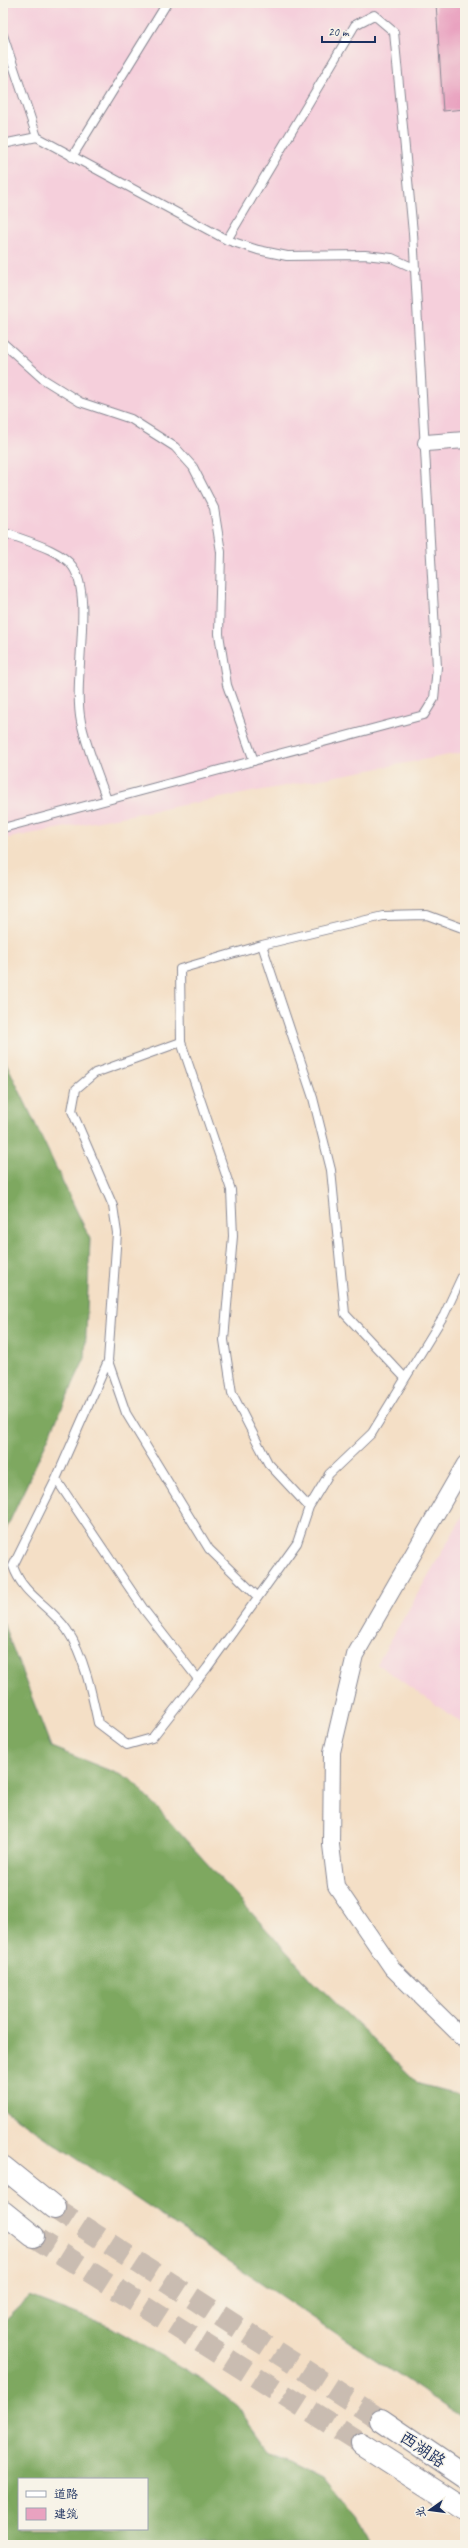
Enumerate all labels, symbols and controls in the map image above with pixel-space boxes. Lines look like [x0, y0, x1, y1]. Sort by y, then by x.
scale bar [322, 18, 375, 44]
text: 20 m [328, 24, 350, 40]
street label: 西湖路 [396, 2426, 450, 2472]
legend [18, 2478, 148, 2530]
text: 道路 [54, 2486, 78, 2502]
north arrow [410, 2490, 450, 2530]
text: 北 [412, 2505, 428, 2519]
text: 建筑 [54, 2506, 78, 2522]

